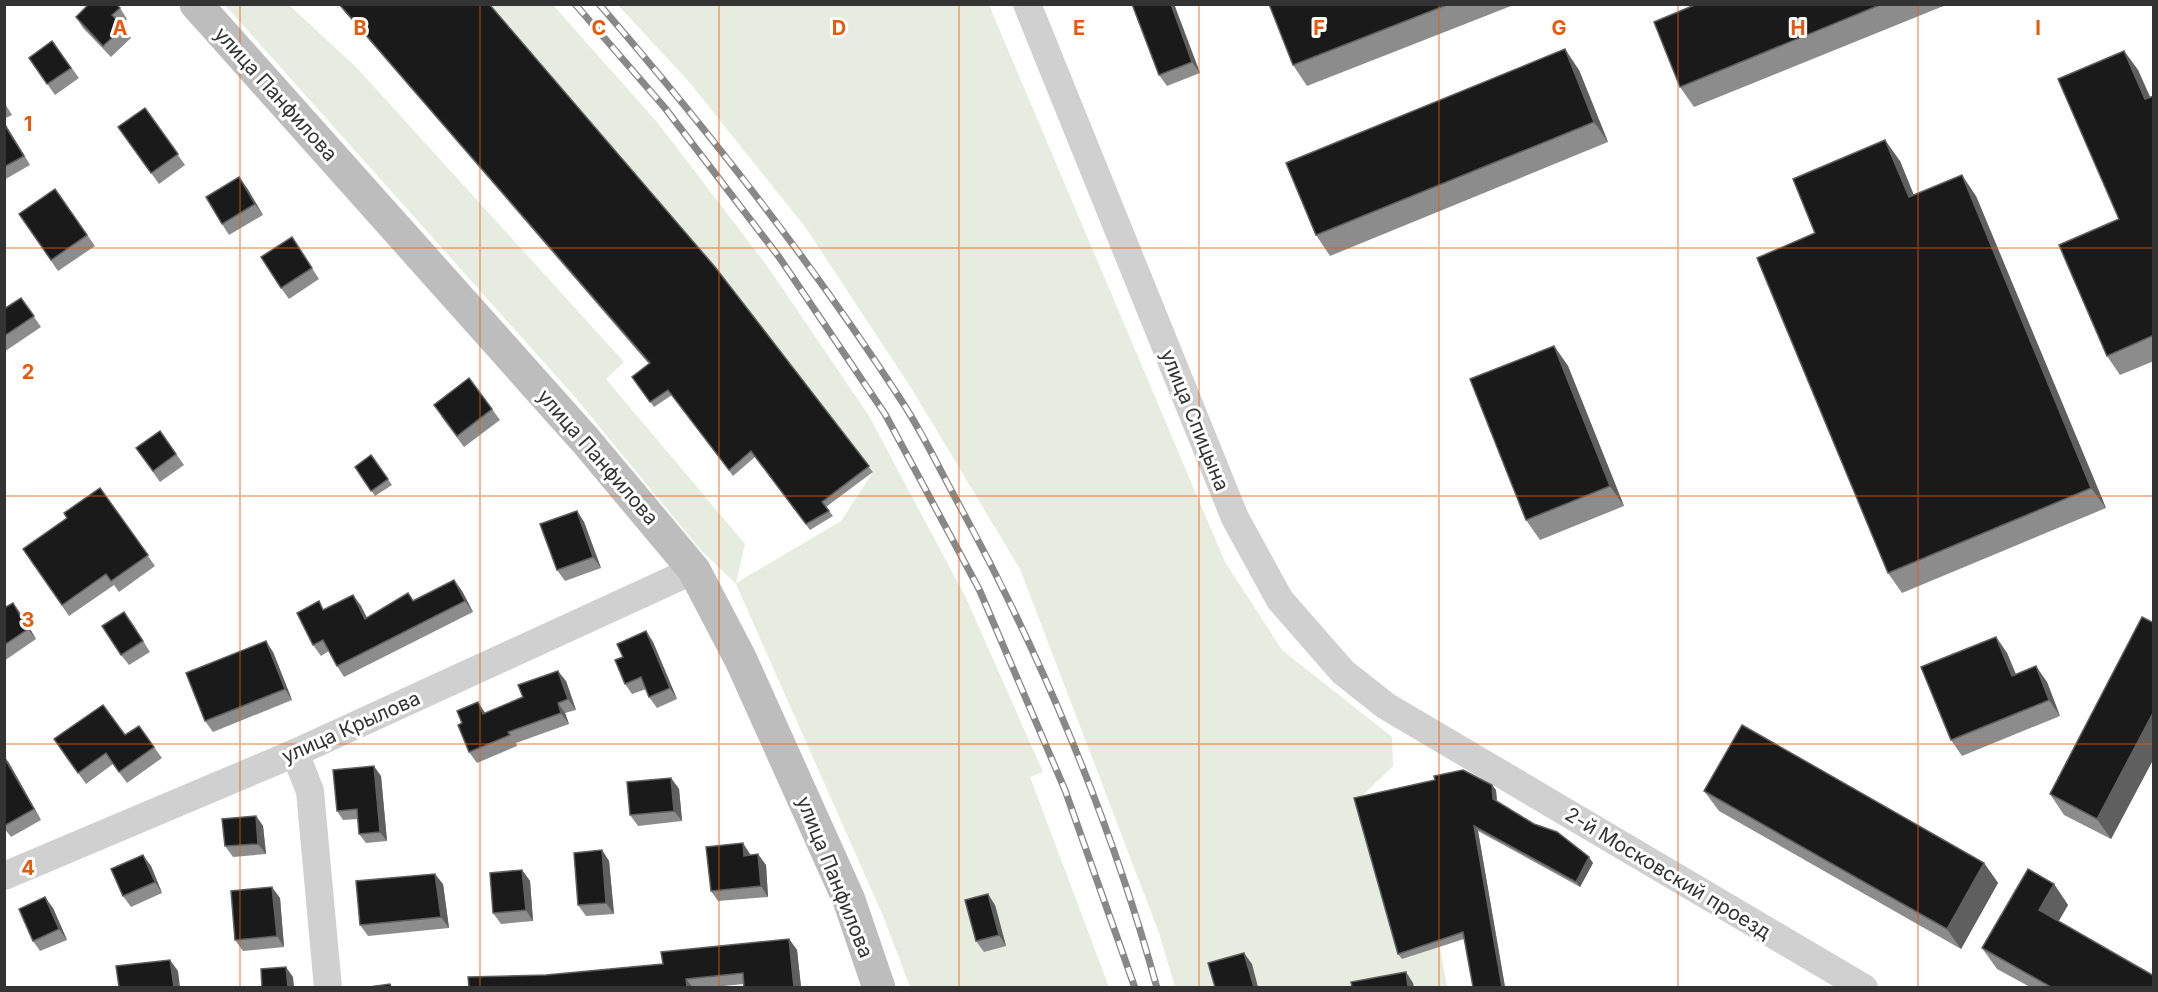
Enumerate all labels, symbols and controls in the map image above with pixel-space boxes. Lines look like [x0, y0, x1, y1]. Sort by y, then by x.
text: A [113, 16, 128, 40]
text: B [353, 16, 367, 40]
text: C [592, 16, 606, 40]
text: D [832, 16, 846, 40]
text: E [1073, 16, 1085, 40]
text: F [1313, 16, 1325, 40]
text: G [1551, 16, 1567, 40]
text: H [1791, 16, 1805, 40]
text: I [2035, 16, 2041, 40]
street label: улица Панфилова [210, 22, 342, 166]
text: 1 [24, 112, 32, 136]
street label: улица Спицына [1156, 346, 1234, 494]
text: 2 [22, 360, 34, 384]
street label: улица Панфилова [533, 384, 663, 530]
text: 3 [22, 608, 34, 632]
street label: улица Крылова [278, 686, 424, 768]
street label: улица Панфилова [792, 793, 878, 961]
street label: 2-й Московский проезд [1561, 802, 1775, 944]
text: 4 [21, 856, 35, 880]

